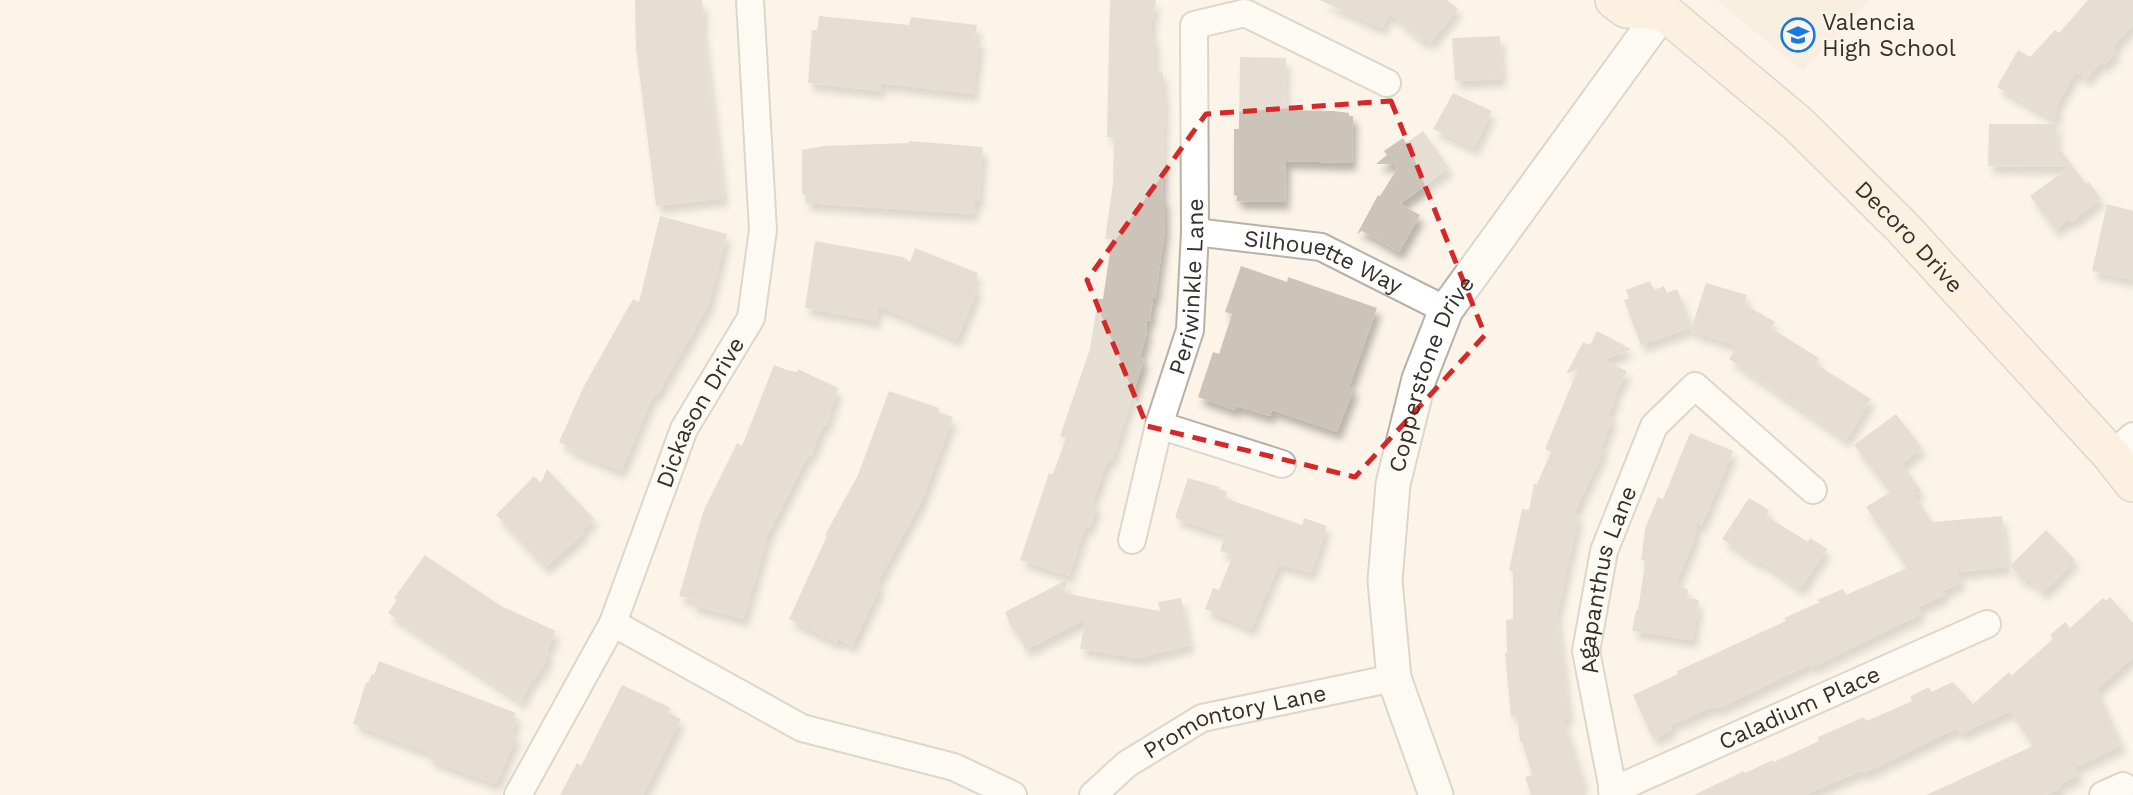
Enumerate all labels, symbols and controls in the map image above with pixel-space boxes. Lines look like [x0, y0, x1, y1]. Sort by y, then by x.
place label: Valencia High School [1822, 9, 1956, 62]
school or university icon: Valencia High School [1779, 16, 1817, 54]
street label: Decoro Drive [1849, 175, 1968, 299]
street label: Periwinkle Lane [1163, 198, 1209, 378]
street label: Silhouette Way [1243, 225, 1407, 300]
street label: Copperstone Drive [1383, 271, 1480, 475]
street label: Dickason Drive [651, 332, 750, 491]
street label: Agapanthus Lane [1572, 482, 1643, 677]
street label: Caladium Place [1715, 660, 1884, 756]
street label: Promontory Lane [1139, 679, 1329, 765]

